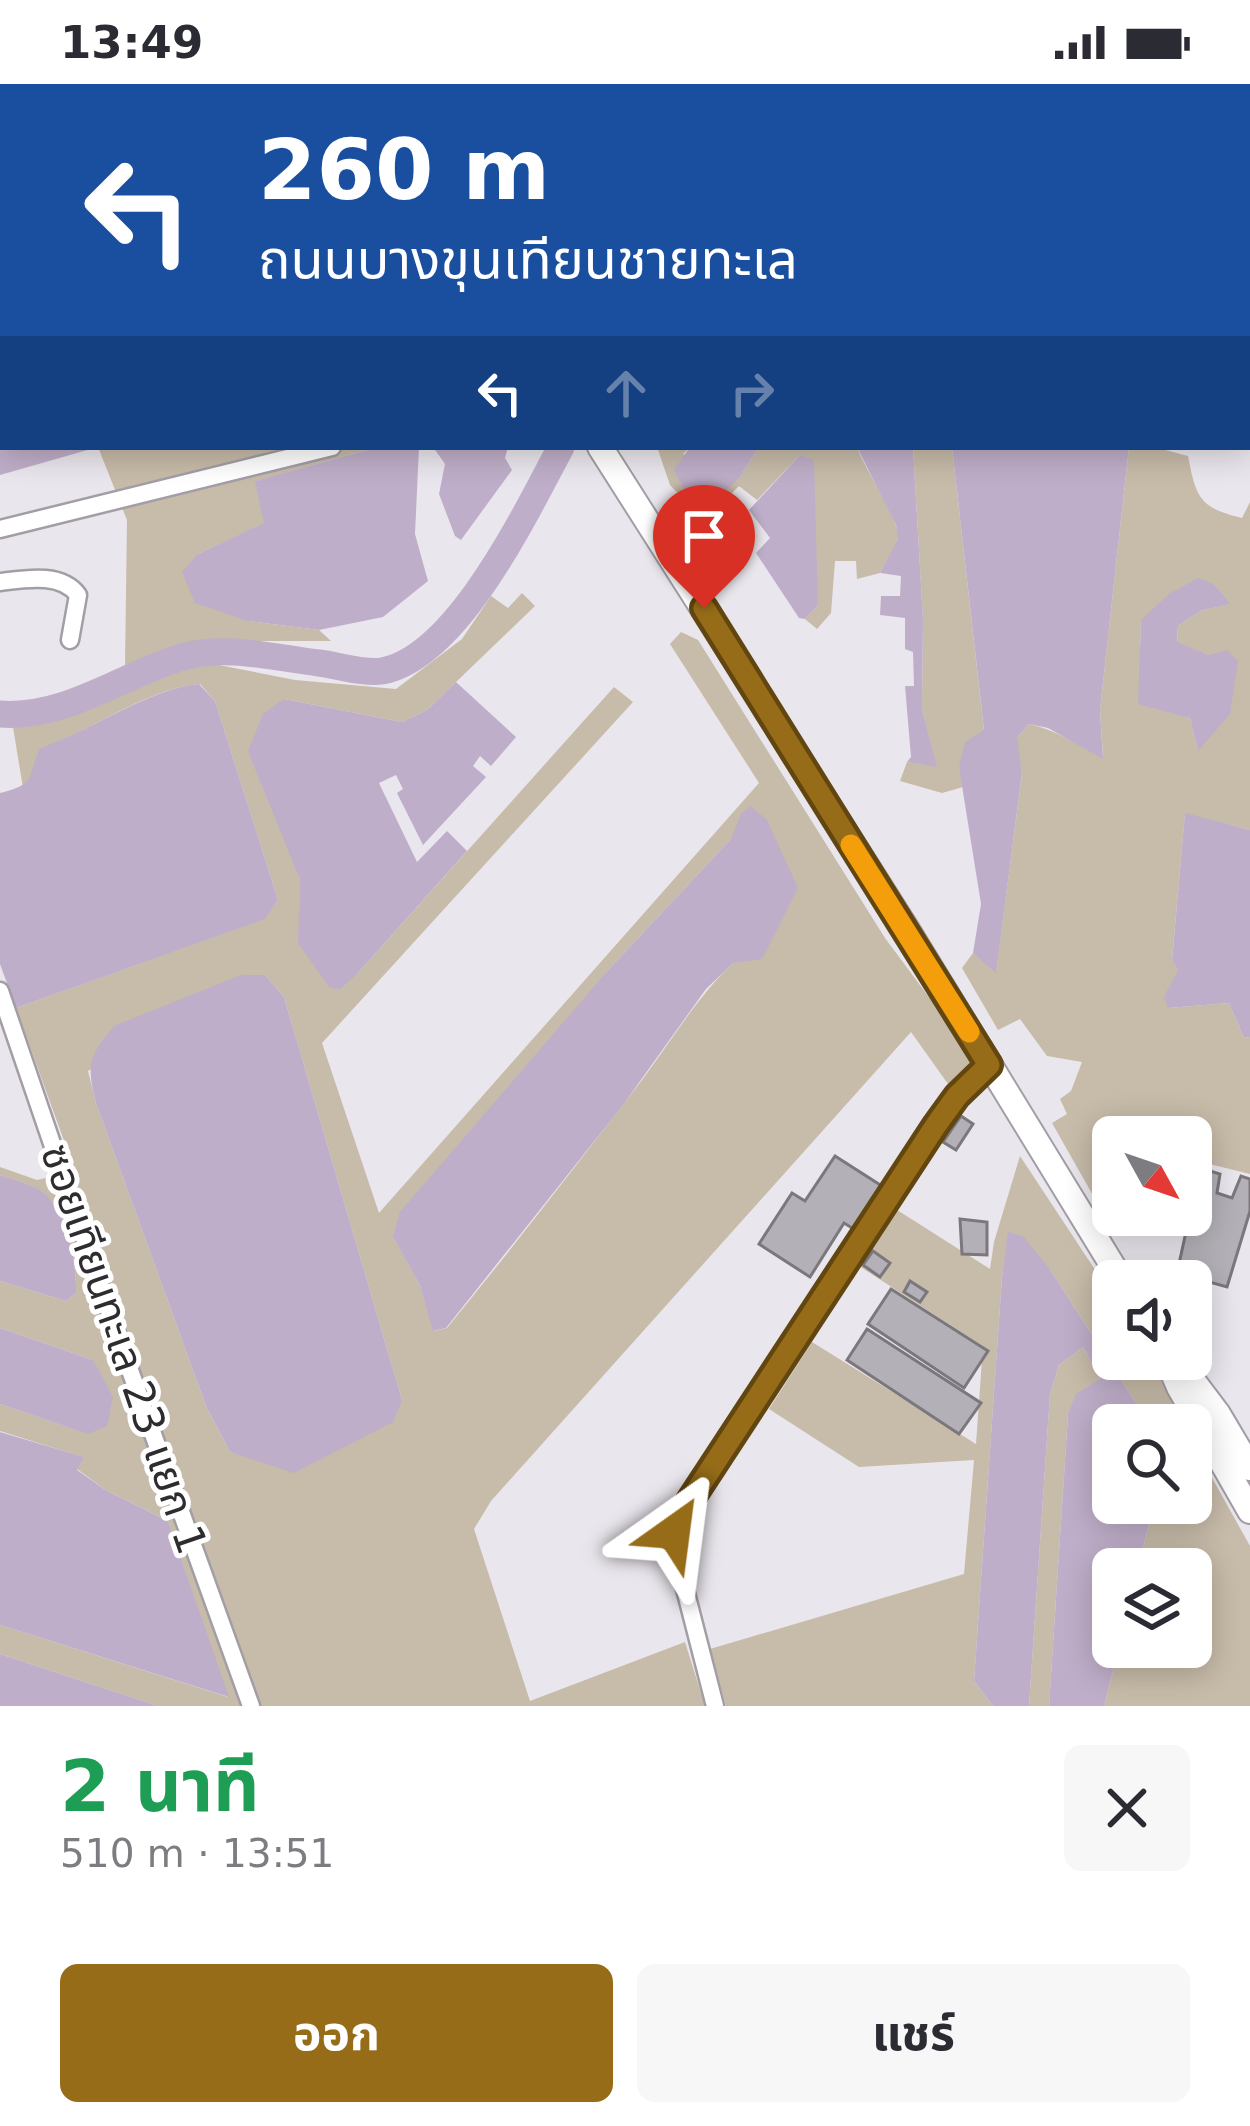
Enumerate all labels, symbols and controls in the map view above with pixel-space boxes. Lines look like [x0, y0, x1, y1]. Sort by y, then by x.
text: 13:49 [60, 16, 203, 69]
text: 260 m [258, 121, 550, 219]
icon: left [60, 132, 216, 288]
text: ถนนบางขุนเทียนชายทะเล [258, 228, 798, 291]
icon: left [467, 360, 533, 426]
icon: ahead [593, 360, 659, 426]
icon: right [719, 360, 785, 426]
pin [653, 485, 755, 608]
icon: arrive [671, 503, 737, 569]
north arrow [1092, 1116, 1212, 1236]
map controls [1092, 1116, 1212, 1668]
street label: ซอยเทียนทะเล 23 แยก 1 [31, 1138, 217, 1560]
button: sound [1092, 1260, 1212, 1380]
button: search [1092, 1404, 1212, 1524]
position arrow [611, 1469, 737, 1595]
button: layers [1092, 1548, 1212, 1668]
text: 2 นาที [60, 1744, 259, 1828]
button: close [1064, 1745, 1190, 1871]
text: 510 m · 13:51 [60, 1831, 334, 1876]
button: ออก [60, 1964, 613, 2102]
button: แชร์ [637, 1964, 1190, 2102]

